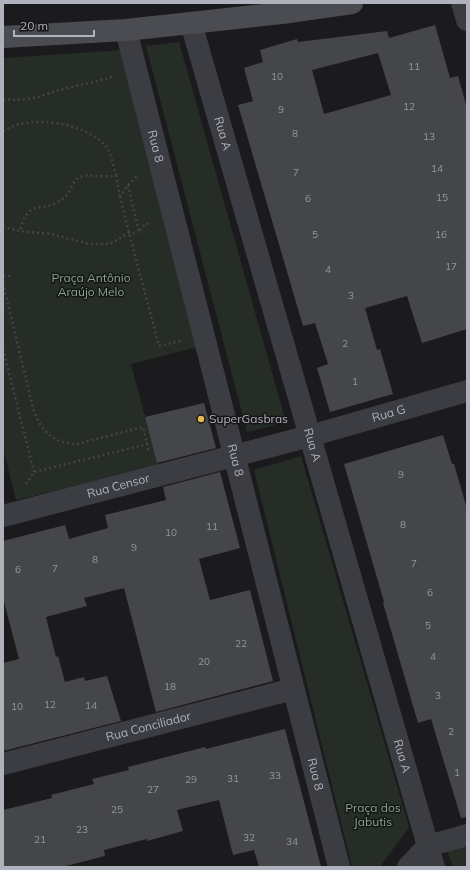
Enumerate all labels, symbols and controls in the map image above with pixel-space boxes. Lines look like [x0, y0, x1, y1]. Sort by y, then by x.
scale bar [14, 12, 94, 38]
text: 20 m [20, 18, 48, 33]
house number: 11 [408, 60, 420, 73]
house number: 10 [271, 70, 283, 83]
house number: 12 [403, 100, 415, 113]
house number: 9 [278, 103, 284, 116]
street label: Rua A [211, 115, 235, 152]
house number: 8 [292, 127, 298, 140]
street label: Rua 8 [145, 128, 167, 164]
house number: 13 [423, 130, 435, 143]
house number: 14 [431, 162, 443, 175]
house number: 7 [293, 166, 299, 179]
house number: 15 [436, 191, 448, 204]
house number: 6 [305, 192, 311, 205]
house number: 5 [312, 228, 318, 241]
house number: 16 [435, 228, 447, 241]
house number: 17 [445, 260, 457, 273]
house number: 4 [325, 263, 331, 276]
park label: Praça Antônio Araújo Melo [52, 270, 131, 299]
house number: 3 [348, 289, 354, 302]
house number: 2 [342, 337, 348, 350]
house number: 1 [352, 375, 358, 388]
street label: Rua G [370, 401, 407, 425]
place label: SuperGasbras [209, 411, 288, 426]
marker: SuperGasbras [196, 414, 206, 424]
street label: Rua A [301, 426, 325, 464]
street label: Rua 8 [225, 442, 247, 478]
house number: 9 [398, 468, 404, 481]
street label: Rua Censor [85, 470, 152, 501]
house number: 8 [400, 518, 406, 531]
house number: 11 [206, 520, 218, 533]
house number: 10 [165, 526, 177, 539]
house number: 9 [131, 541, 137, 554]
house number: 8 [92, 553, 98, 566]
house number: 7 [411, 557, 417, 570]
house number: 7 [52, 562, 58, 575]
house number: 6 [15, 563, 21, 576]
house number: 6 [427, 586, 433, 599]
house number: 5 [425, 619, 431, 632]
house number: 22 [235, 637, 247, 650]
house number: 4 [430, 650, 436, 663]
house number: 20 [198, 655, 210, 668]
house number: 18 [164, 680, 176, 693]
house number: 3 [435, 689, 441, 702]
house number: 12 [44, 698, 56, 711]
house number: 14 [85, 699, 97, 712]
house number: 10 [11, 700, 23, 713]
street label: Rua Conciliador [104, 708, 193, 744]
house number: 2 [448, 725, 454, 738]
street label: Rua A [391, 737, 415, 775]
street label: Rua 8 [305, 756, 327, 792]
house number: 1 [454, 766, 460, 779]
house number: 33 [269, 769, 281, 782]
house number: 31 [227, 772, 239, 785]
house number: 29 [185, 773, 197, 786]
house number: 27 [147, 783, 159, 796]
park label: Praça dos Jabutis [345, 800, 401, 829]
house number: 25 [111, 803, 123, 816]
house number: 23 [76, 823, 88, 836]
house number: 32 [243, 831, 255, 844]
house number: 21 [34, 833, 46, 846]
house number: 34 [286, 835, 298, 848]

